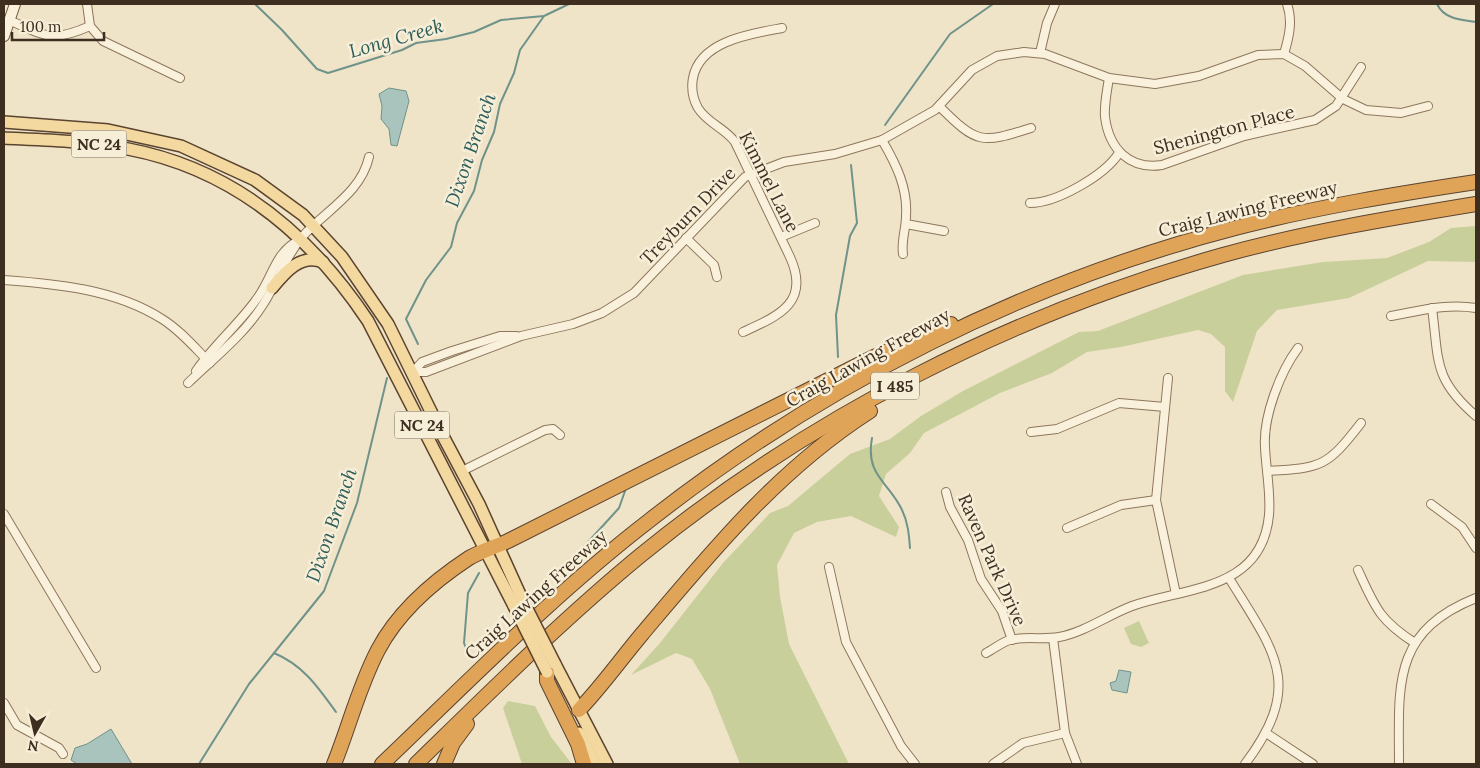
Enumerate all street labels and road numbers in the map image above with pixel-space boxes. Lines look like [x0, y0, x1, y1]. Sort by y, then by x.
street label: Shenington Place [1151, 100, 1297, 159]
street label: Kimmel Lane [734, 128, 805, 236]
road number: NC 24 [72, 130, 126, 158]
street label: Treyburn Drive [635, 162, 740, 270]
street label: Craig Lawing Freeway [1156, 175, 1340, 242]
street label: Craig Lawing Freeway [782, 303, 954, 412]
road number: I 485 [871, 372, 919, 400]
road number: NC 24 [394, 412, 450, 438]
street label: Raven Park Drive [953, 490, 1032, 630]
street label: Craig Lawing Freeway [460, 524, 612, 665]

